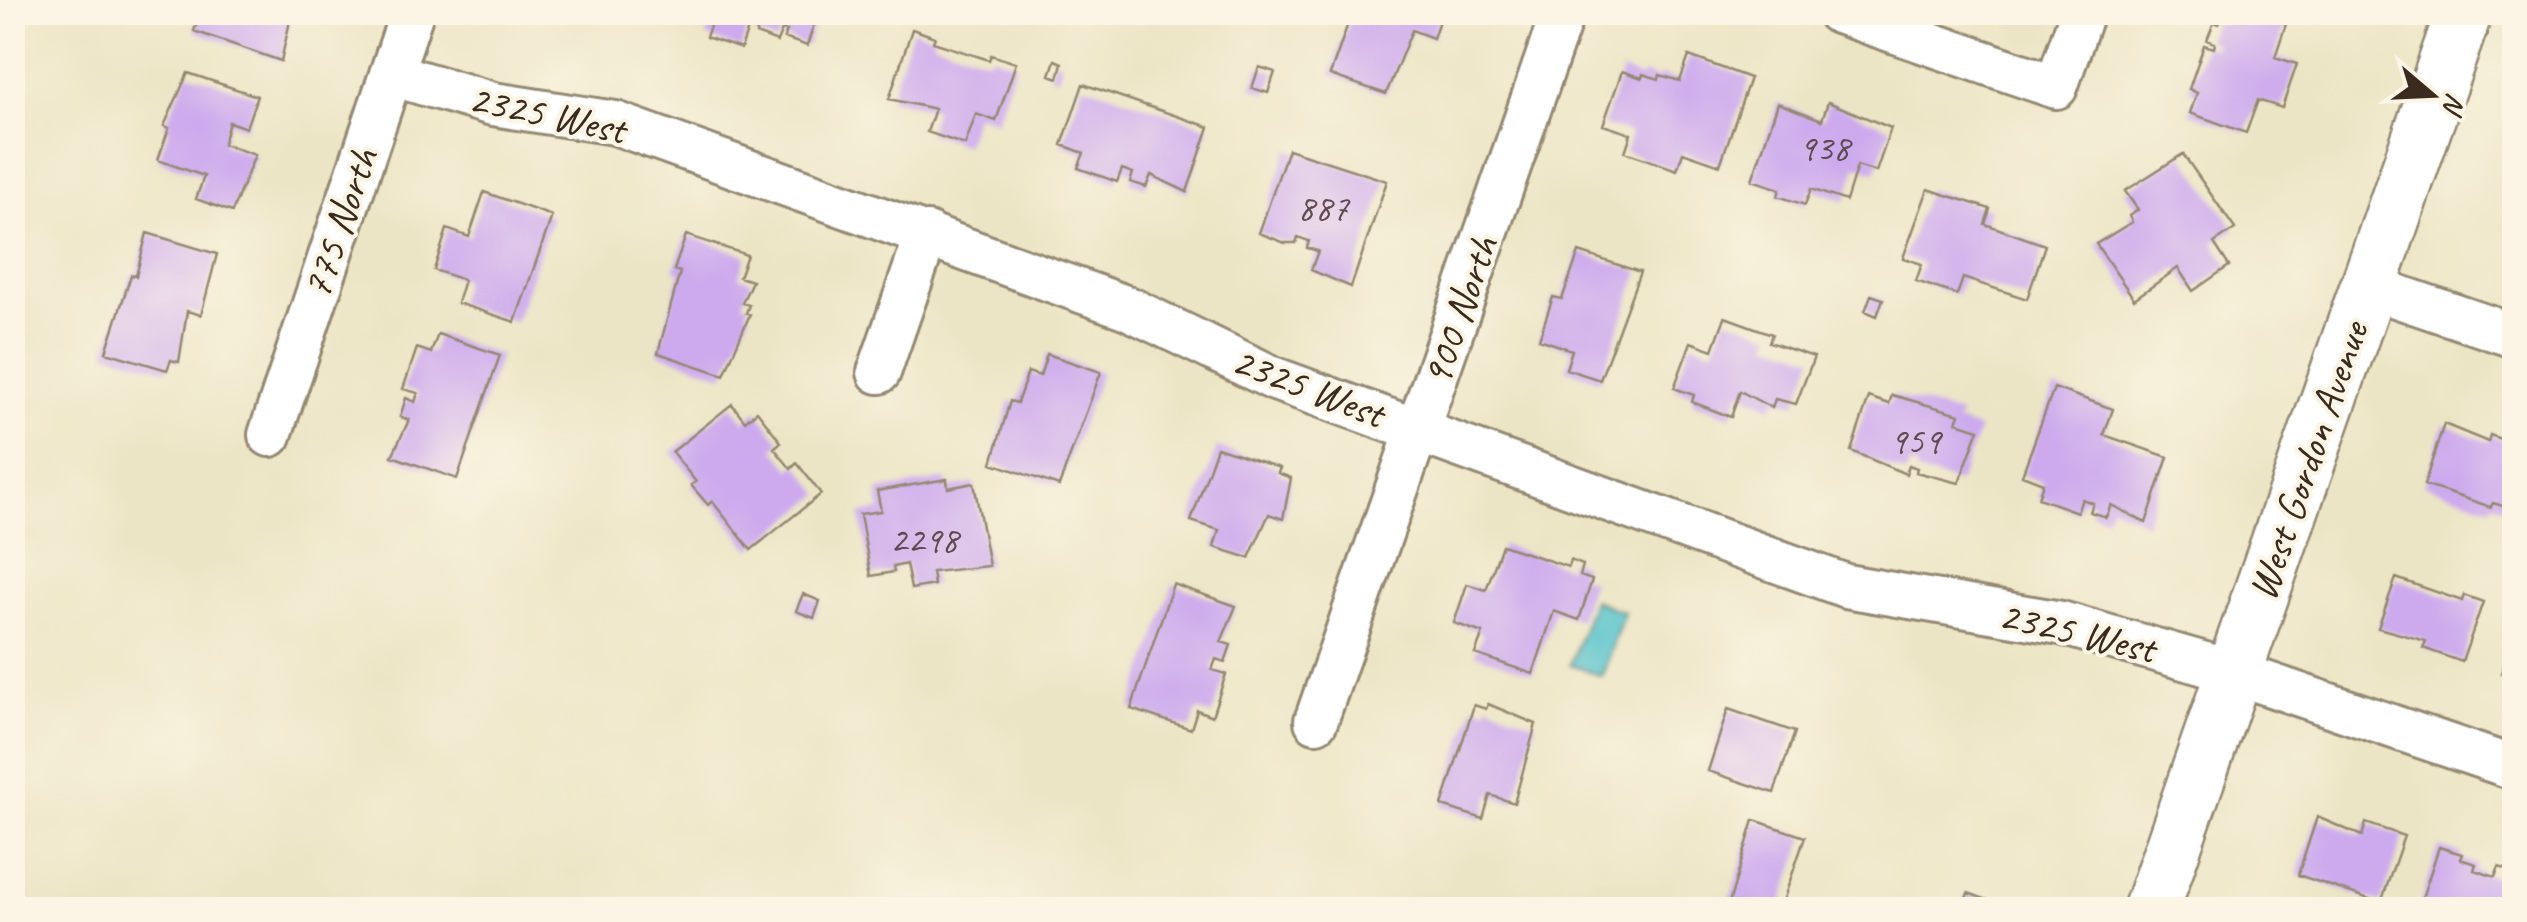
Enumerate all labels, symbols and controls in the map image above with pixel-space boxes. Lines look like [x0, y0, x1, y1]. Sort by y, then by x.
north arrow [2382, 45, 2482, 145]
street label: 2325 West [464, 72, 634, 157]
text: N [2434, 89, 2475, 121]
house number: 938 [1798, 124, 1854, 171]
street label: 775 North [290, 140, 391, 305]
house number: 887 [1297, 184, 1351, 231]
street label: 900 North [1410, 228, 1511, 393]
street label: West Gordon Avenue [2236, 313, 2381, 607]
street label: 2325 West [1225, 334, 1395, 442]
house number: 959 [1889, 417, 1944, 464]
house number: 2298 [890, 516, 962, 563]
street label: 2325 West [1994, 588, 2164, 677]

